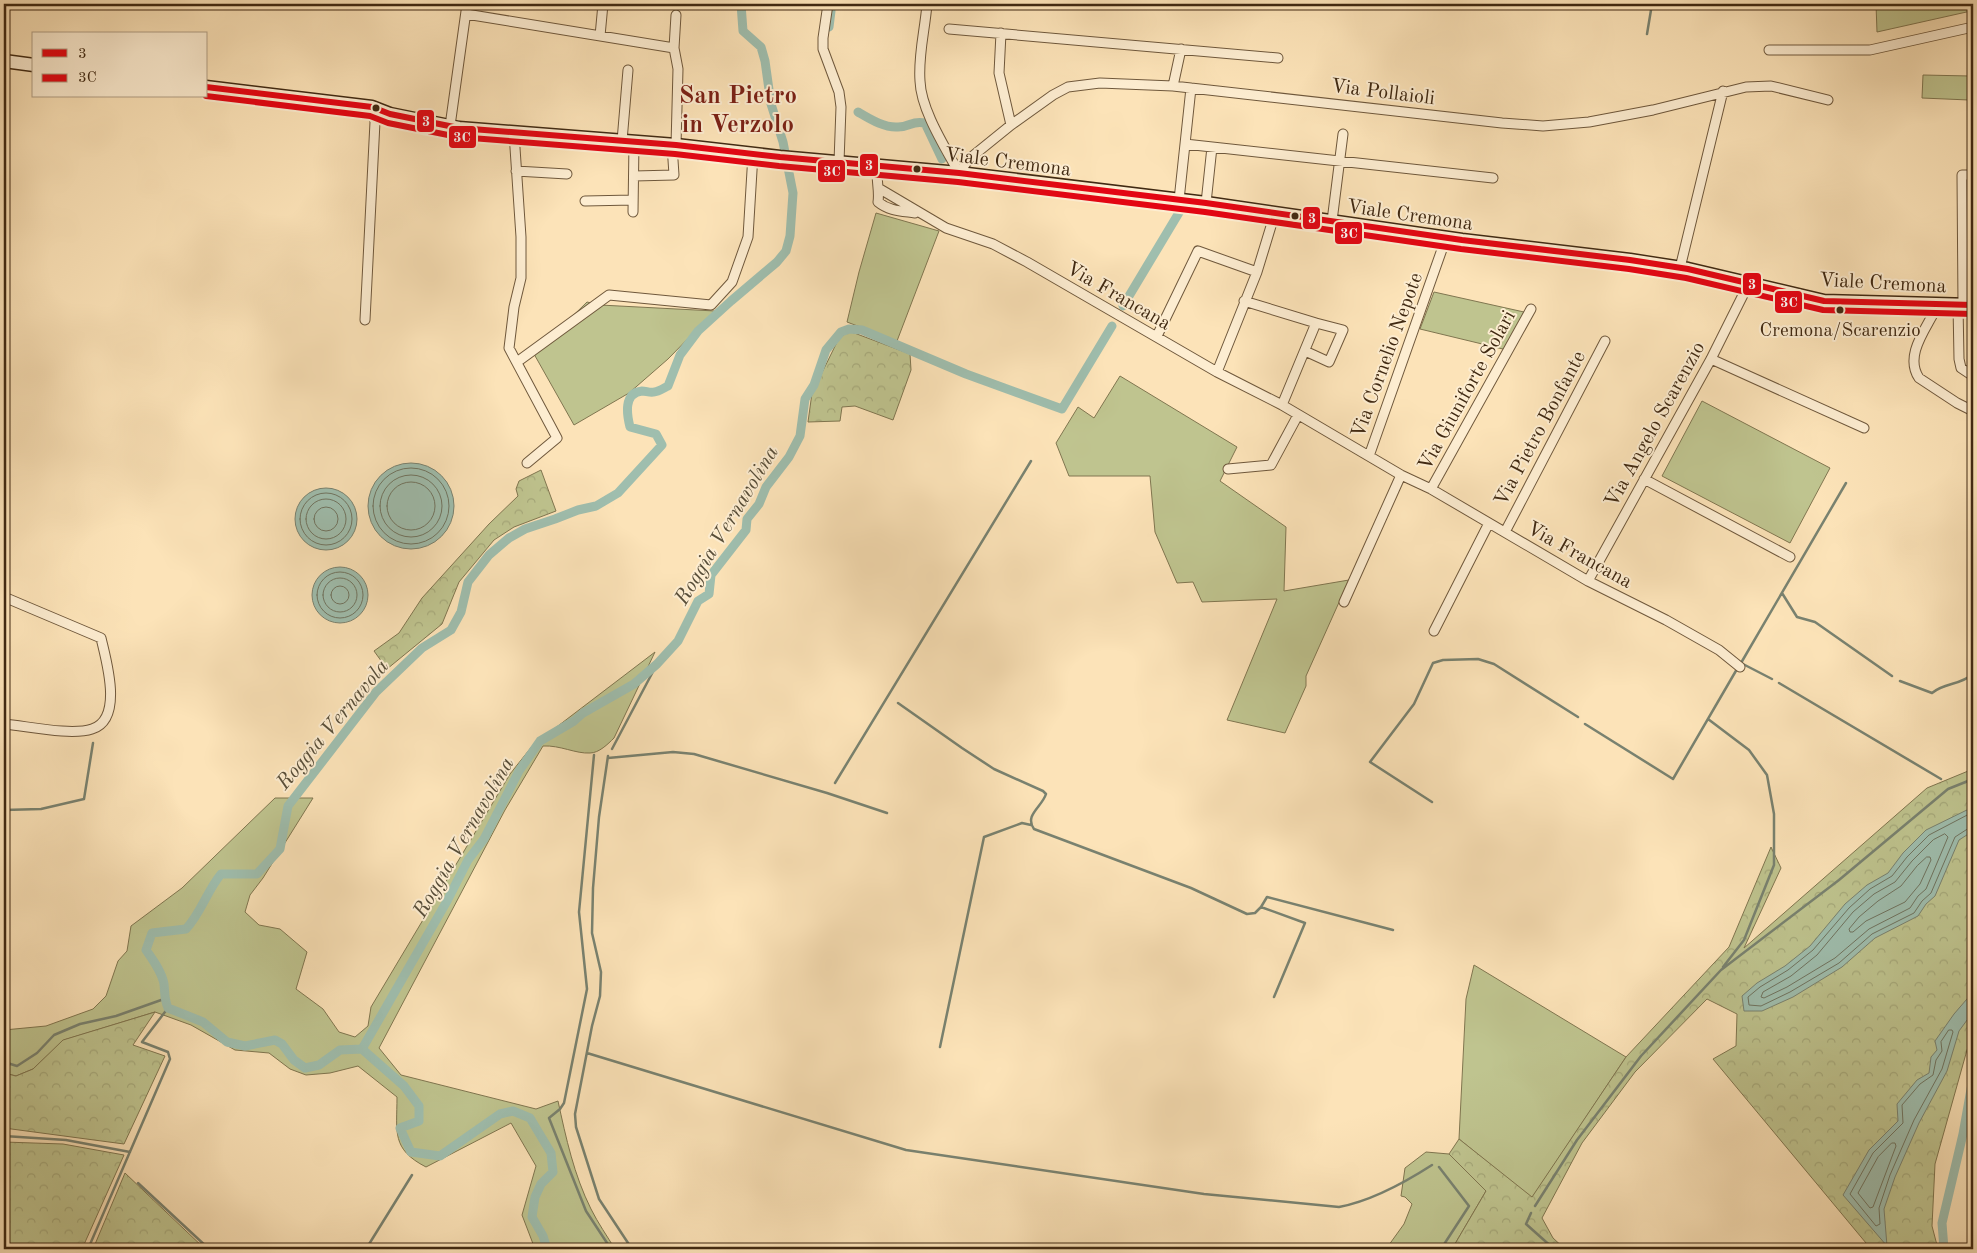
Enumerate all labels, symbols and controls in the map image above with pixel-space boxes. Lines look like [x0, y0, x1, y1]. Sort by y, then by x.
legend [32, 32, 208, 98]
text: 3 [78, 47, 87, 62]
text: 3C [78, 71, 97, 86]
street label: Via Pollaioli [1330, 77, 1436, 109]
district label: San Pietro in Verzolo [679, 84, 797, 138]
unlabelled marker [371, 103, 381, 113]
line badge: 3 [416, 109, 435, 133]
text: 3 [422, 115, 430, 129]
line badge: 3C [448, 125, 477, 149]
text: 3C [453, 131, 471, 145]
street label: Viale Cremona [943, 145, 1072, 181]
line badge: 3 [859, 153, 879, 177]
line badge: 3C [817, 159, 846, 183]
text: 3 [865, 159, 873, 173]
unlabelled marker [912, 164, 922, 174]
text: 3C [823, 165, 841, 179]
street label: Viale Cremona [1345, 197, 1474, 235]
line badge: 3 [1302, 206, 1321, 230]
unlabelled marker [1290, 211, 1300, 221]
text: 3 [1308, 212, 1316, 226]
line badge: 3C [1334, 221, 1363, 245]
text: 3C [1340, 227, 1358, 241]
street label: Via Francana [1062, 259, 1174, 335]
street label: Via Cornelio Nepote [1349, 270, 1427, 441]
street label: Viale Cremona [1819, 271, 1947, 297]
line badge: 3 [1742, 272, 1762, 296]
text: 3 [1748, 278, 1756, 292]
line badge: 3C [1774, 290, 1803, 314]
text: 3C [1780, 296, 1798, 310]
marker: Cremona/Scarenzio [1835, 305, 1845, 315]
street label: Via Giuniforte Solari [1415, 307, 1520, 474]
place label: Cremona/Scarenzio [1759, 322, 1921, 341]
street label: Via Angelo Scarenzio [1602, 339, 1710, 511]
street label: Via Pietro Bonfante [1491, 348, 1590, 510]
water label: Roggia Vernavolina [671, 443, 783, 610]
street label: Via Francana [1523, 519, 1635, 593]
water label: Roggia Vernavola [272, 656, 393, 795]
water label: Roggia Vernavolina [409, 754, 519, 922]

